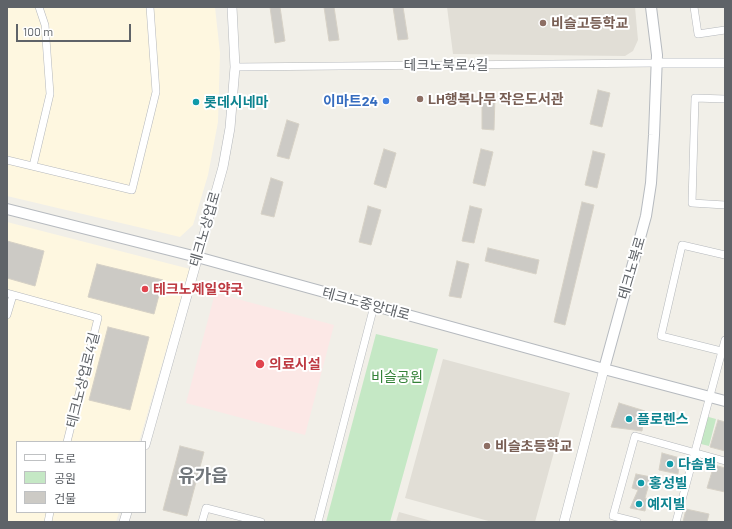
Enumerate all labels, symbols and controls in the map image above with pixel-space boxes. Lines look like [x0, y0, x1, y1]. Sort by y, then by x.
place label: 비슬고등학교 [551, 15, 628, 31]
scale bar [18, 16, 133, 42]
marker: 비슬고등학교 [538, 18, 548, 28]
text: 100 m [23, 24, 53, 38]
street label: 테크노북로4길 [404, 57, 488, 73]
place label: LH행복나무 작은도서관 [428, 91, 564, 107]
place label: 이마트24 [323, 93, 378, 109]
place label: 롯데시네마 [204, 94, 268, 110]
marker: LH행복나무 작은도서관 [415, 94, 425, 104]
marker: 이마트24 [381, 96, 391, 106]
marker: 롯데시네마 [191, 97, 201, 107]
street label: 테크노상업로 [186, 190, 224, 268]
street label: 테크노북로 [615, 235, 649, 301]
place label: 테크노제일약국 [153, 281, 243, 297]
marker: 테크노제일약국 [140, 284, 150, 294]
street label: 테크노중앙대로 [320, 284, 412, 324]
street label: 테크노상업로4길 [63, 330, 103, 430]
place label: 의료시설 [269, 356, 321, 372]
marker: 의료시설 [254, 358, 266, 370]
park label: 비슬공원 [371, 369, 423, 385]
place label: 플로렌스 [637, 411, 689, 427]
marker: 플로렌스 [624, 414, 634, 424]
place label: 비슬초등학교 [495, 438, 572, 454]
legend [16, 441, 146, 513]
marker: 비슬초등학교 [482, 441, 492, 451]
text: 도로 [54, 451, 76, 465]
place label: 다솜빌 [678, 456, 717, 472]
marker: 다솜빌 [665, 459, 675, 469]
district label: 유가읍 [178, 465, 228, 487]
text: 공원 [54, 471, 76, 485]
place label: 홍성빌 [649, 475, 688, 491]
marker: 홍성빌 [636, 478, 646, 488]
text: 건물 [54, 491, 76, 505]
place label: 예지빌 [647, 496, 686, 512]
marker: 예지빌 [634, 499, 644, 509]

